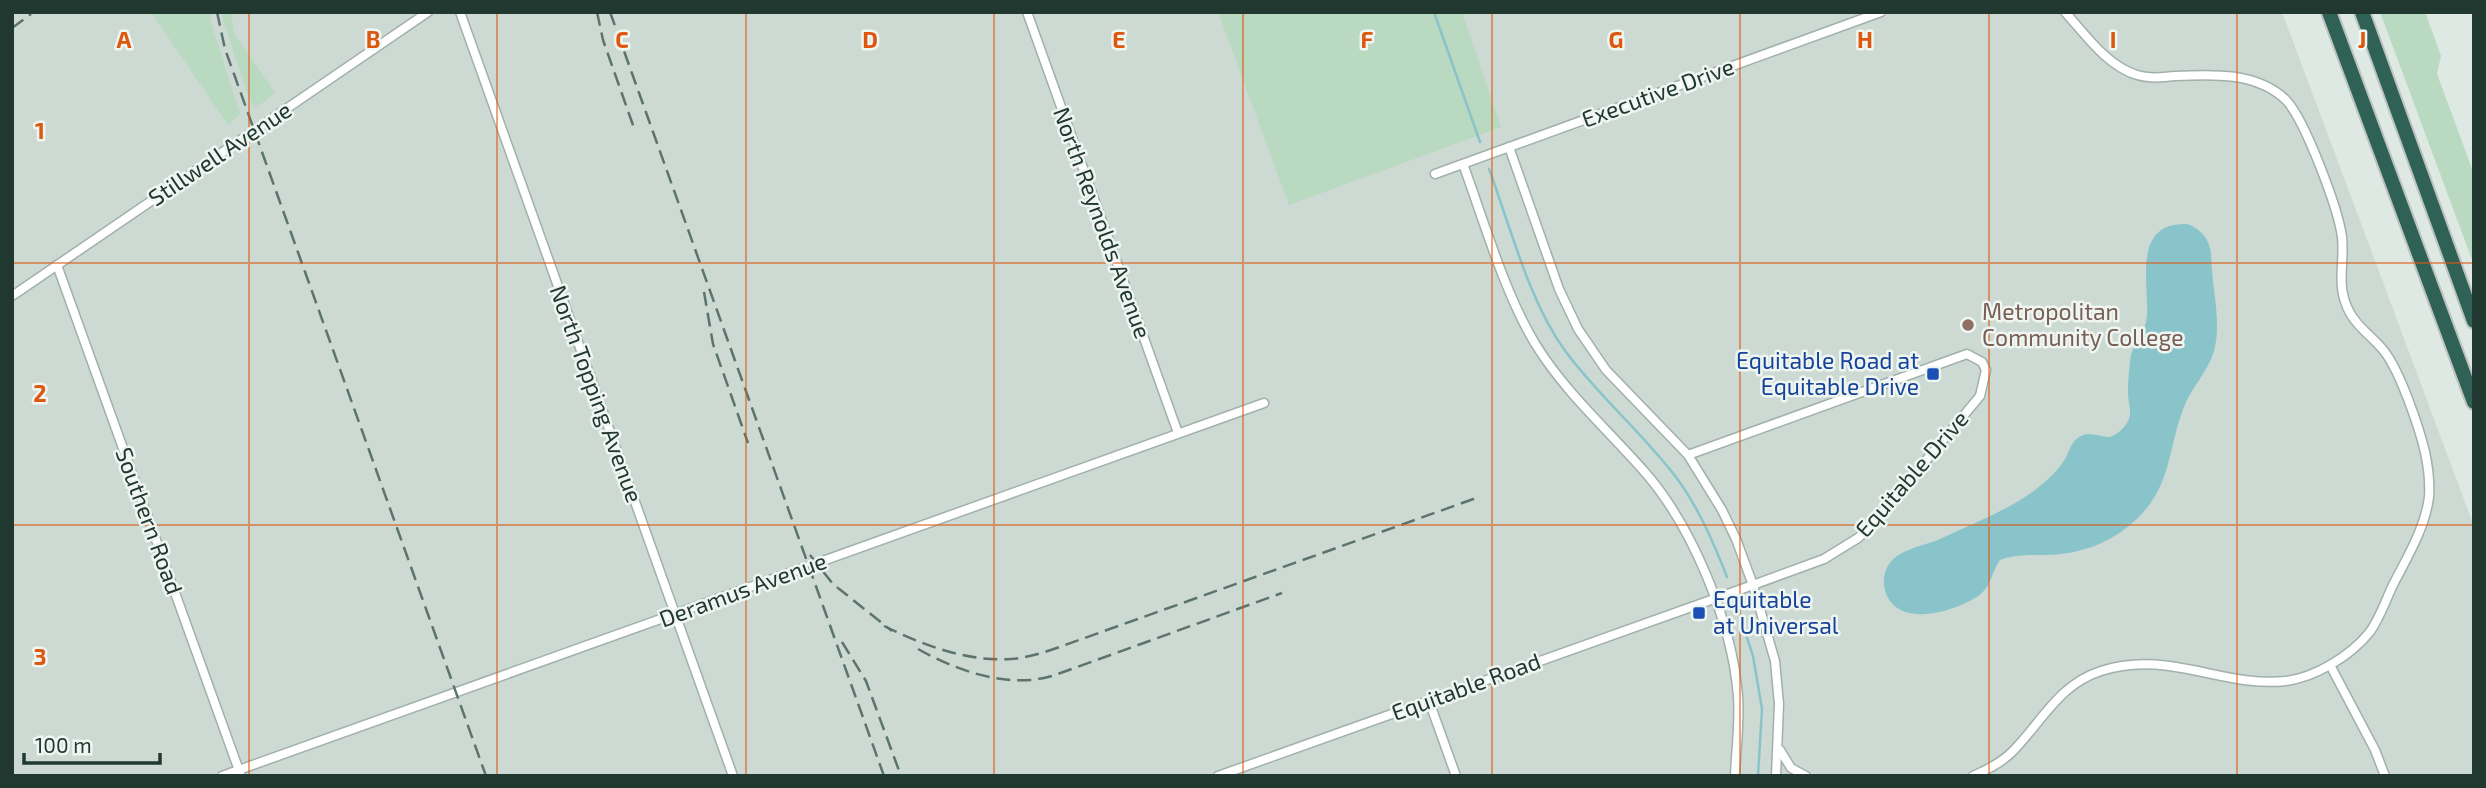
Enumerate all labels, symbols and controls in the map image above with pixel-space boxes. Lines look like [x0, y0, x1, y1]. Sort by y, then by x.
text: A [116, 25, 132, 53]
text: B [366, 25, 380, 53]
text: C [615, 25, 629, 53]
text: D [862, 25, 878, 53]
text: E [1112, 25, 1126, 53]
text: F [1361, 25, 1374, 53]
text: G [1609, 25, 1623, 53]
text: H [1857, 25, 1873, 53]
text: I [2110, 25, 2116, 53]
text: J [2358, 25, 2366, 53]
street label: Executive Drive [1578, 52, 1738, 133]
street label: Stillwell Avenue [143, 95, 296, 211]
street label: North Reynolds Avenue [1048, 103, 1158, 342]
text: 1 [35, 116, 45, 144]
street label: North Topping Avenue [545, 281, 649, 506]
place label: Metropolitan Community College [1982, 297, 2183, 351]
marker: Metropolitan Community College [1960, 317, 1976, 333]
place label: Equitable Road at Equitable Drive [1736, 346, 1919, 400]
marker: Equitable Road at Equitable Drive [1925, 366, 1941, 382]
text: 2 [33, 379, 47, 407]
street label: Equitable Drive [1849, 404, 1974, 542]
street label: Southern Road [110, 443, 189, 598]
street label: Deramus Avenue [655, 546, 830, 632]
place label: Equitable at Universal [1713, 585, 1839, 639]
marker: Equitable at Universal [1691, 605, 1707, 621]
text: 3 [33, 642, 47, 670]
street label: Equitable Road [1387, 646, 1544, 726]
scale bar [24, 722, 161, 766]
text: 100 m [35, 732, 92, 757]

